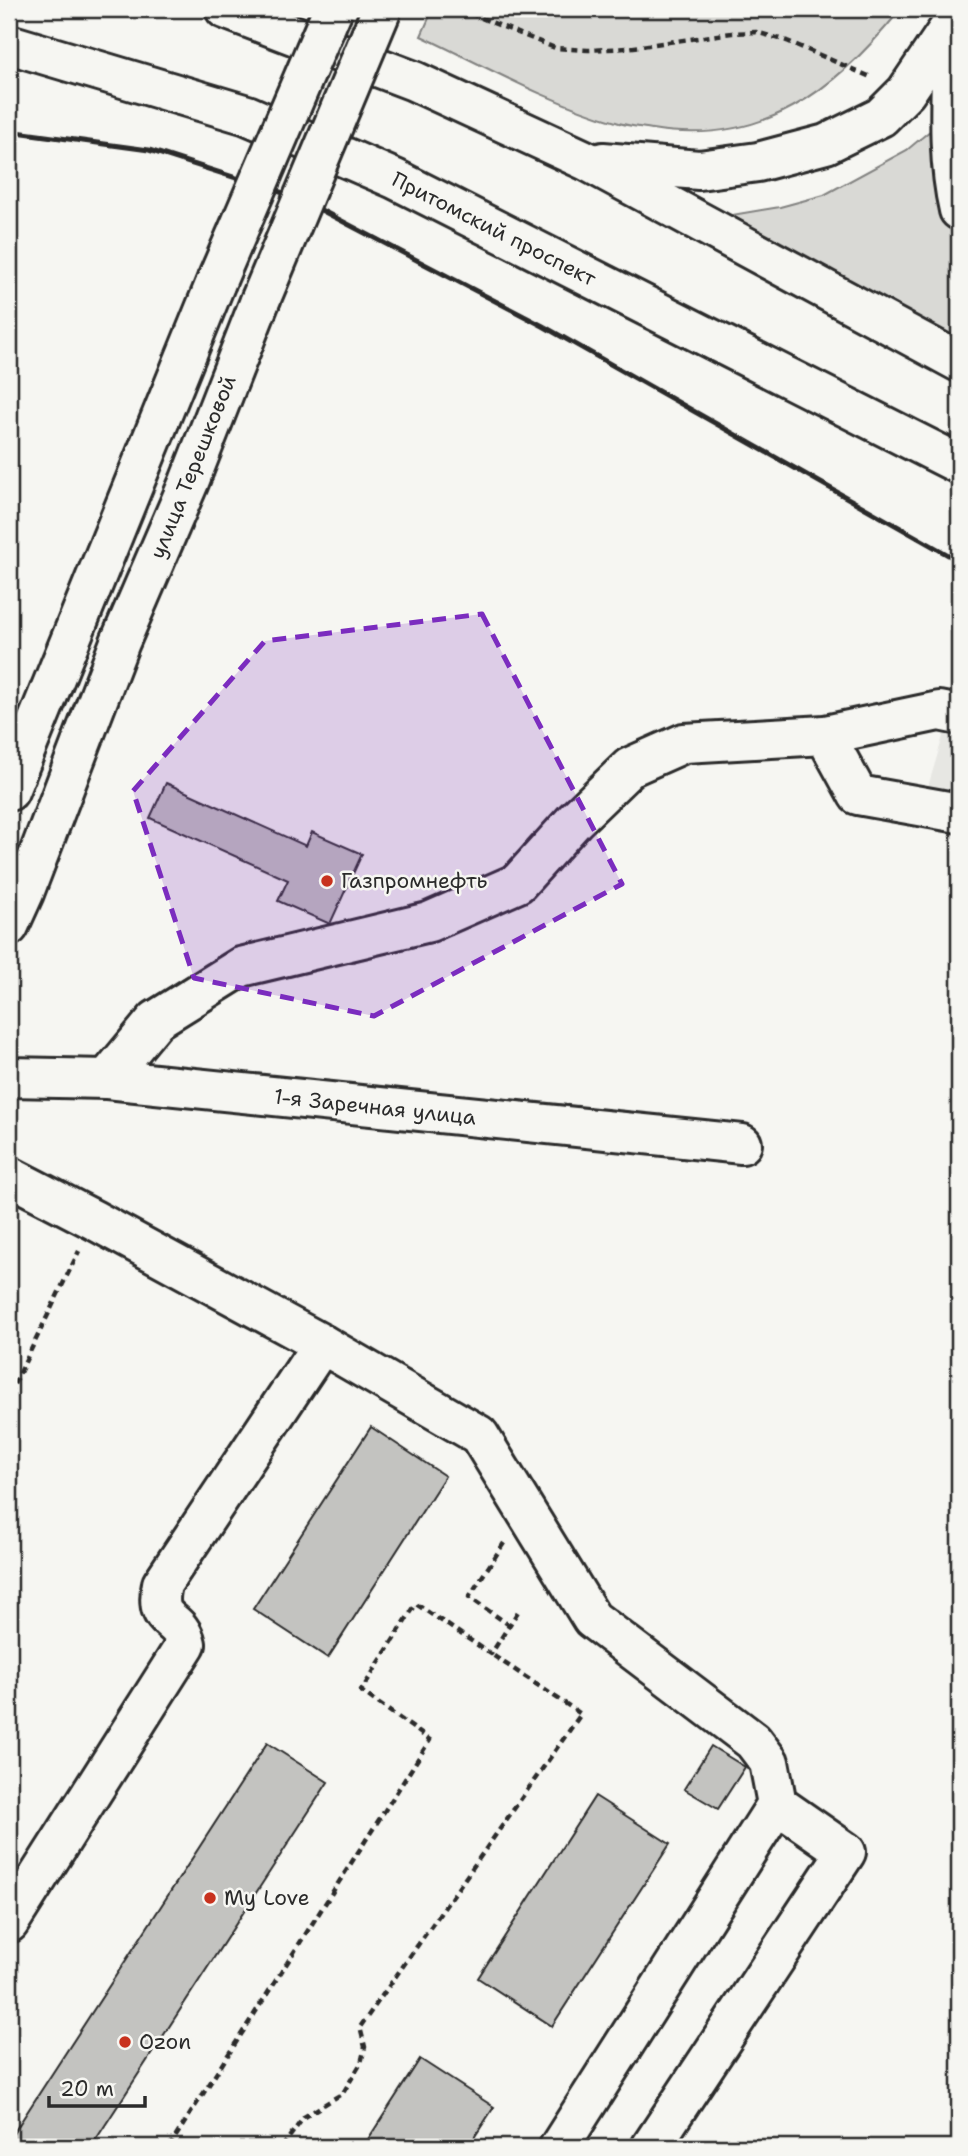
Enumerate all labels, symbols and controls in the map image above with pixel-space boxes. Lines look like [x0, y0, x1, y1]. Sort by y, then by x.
street label: Притомский проспект [387, 165, 601, 293]
street label: улица Терешковой [143, 371, 243, 563]
place label: Газпромнефть [341, 867, 487, 895]
marker: Газпромнефть [319, 873, 335, 889]
street label: 1-я Заречная улица [273, 1082, 477, 1132]
place label: My Love [224, 1884, 310, 1912]
marker: My Love [202, 1890, 218, 1906]
place label: Ozon [139, 2028, 191, 2056]
marker: Ozon [117, 2034, 133, 2050]
scale bar [49, 2065, 145, 2109]
text: 20 m [60, 2075, 114, 2103]

